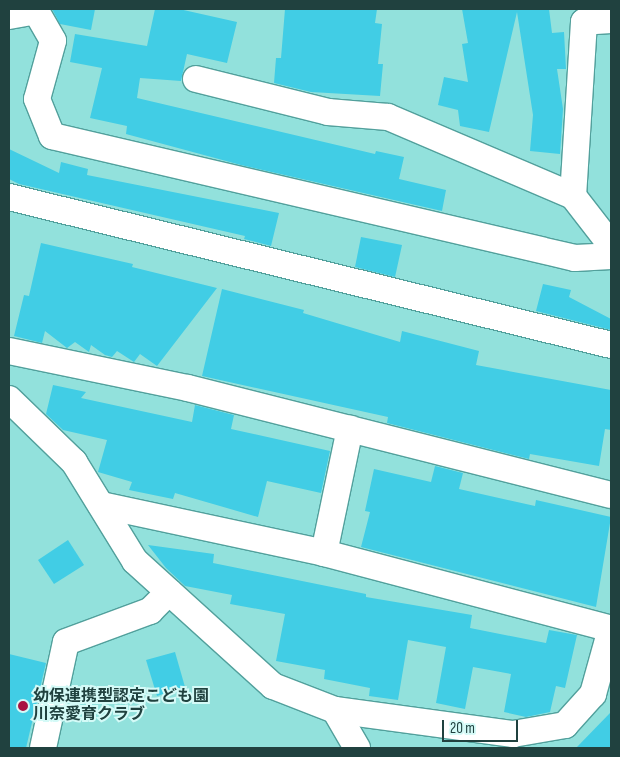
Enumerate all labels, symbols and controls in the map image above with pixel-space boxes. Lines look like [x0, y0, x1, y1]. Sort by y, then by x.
place label: 幼保連携型認定こども園 川奈愛育クラブ [33, 687, 209, 725]
marker: 幼保連携型認定こども園 川奈愛育クラブ [17, 700, 29, 712]
scale bar [445, 710, 521, 742]
text: 20 m [450, 719, 475, 738]

